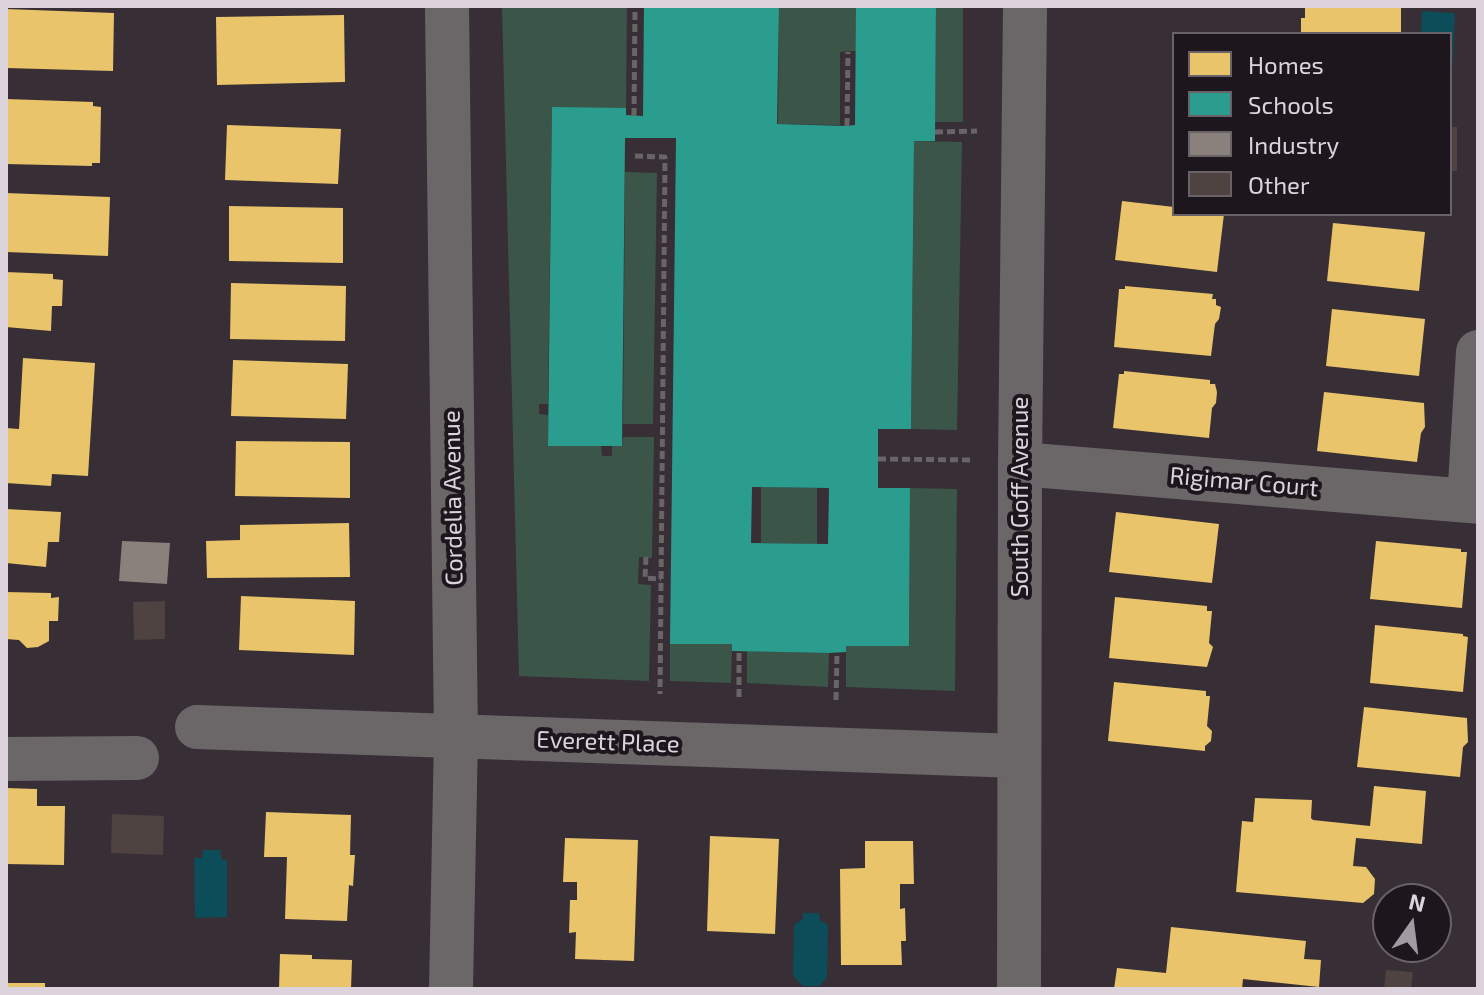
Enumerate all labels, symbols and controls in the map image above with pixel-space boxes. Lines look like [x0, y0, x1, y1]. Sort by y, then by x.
legend [1172, 32, 1452, 216]
text: Homes [1248, 50, 1324, 79]
text: Schools [1248, 90, 1334, 119]
text: Industry [1248, 130, 1339, 159]
text: Other [1248, 170, 1310, 199]
street label: South Goff Avenue [1006, 397, 1034, 597]
street label: Cordelia Avenue [437, 410, 469, 586]
street label: Rigimar Court [1168, 461, 1320, 503]
street label: Everett Place [536, 725, 680, 759]
north arrow [1372, 883, 1452, 963]
text: N [1406, 887, 1428, 916]

